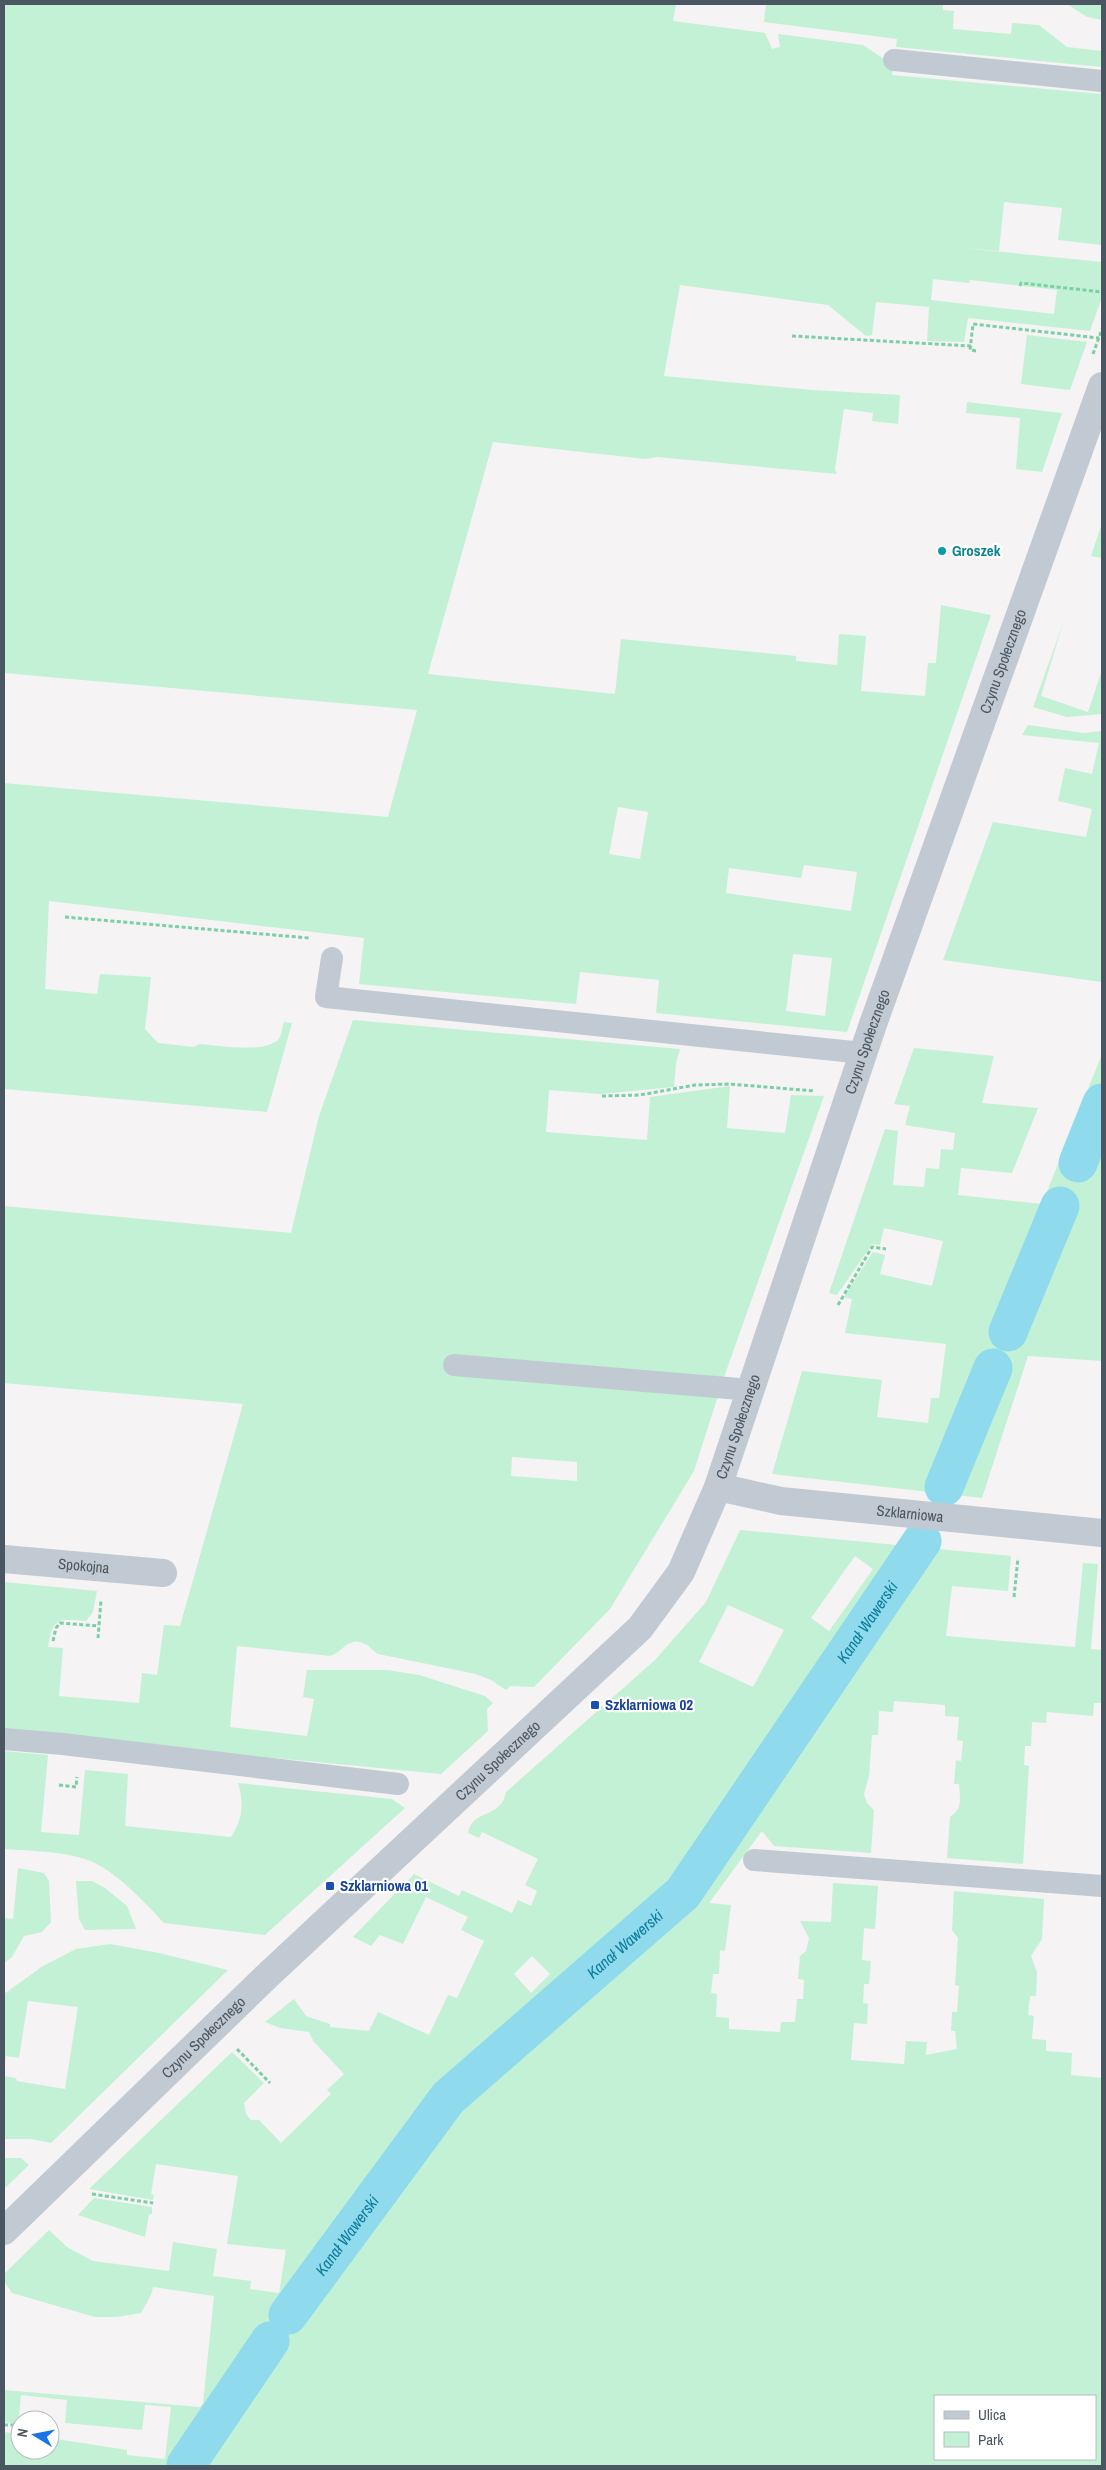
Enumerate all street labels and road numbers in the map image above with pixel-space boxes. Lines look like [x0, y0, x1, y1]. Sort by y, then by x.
street label: Czynu Społecznego [974, 606, 1031, 716]
street label: Czynu Społecznego [839, 986, 895, 1097]
street label: Czynu Społecznego [710, 1371, 765, 1482]
street label: Szklarniowa [875, 1500, 944, 1527]
street label: Spokojna [57, 1553, 110, 1578]
street label: Czynu Społecznego [450, 1715, 545, 1805]
street label: Czynu Społecznego [157, 1991, 250, 2083]

